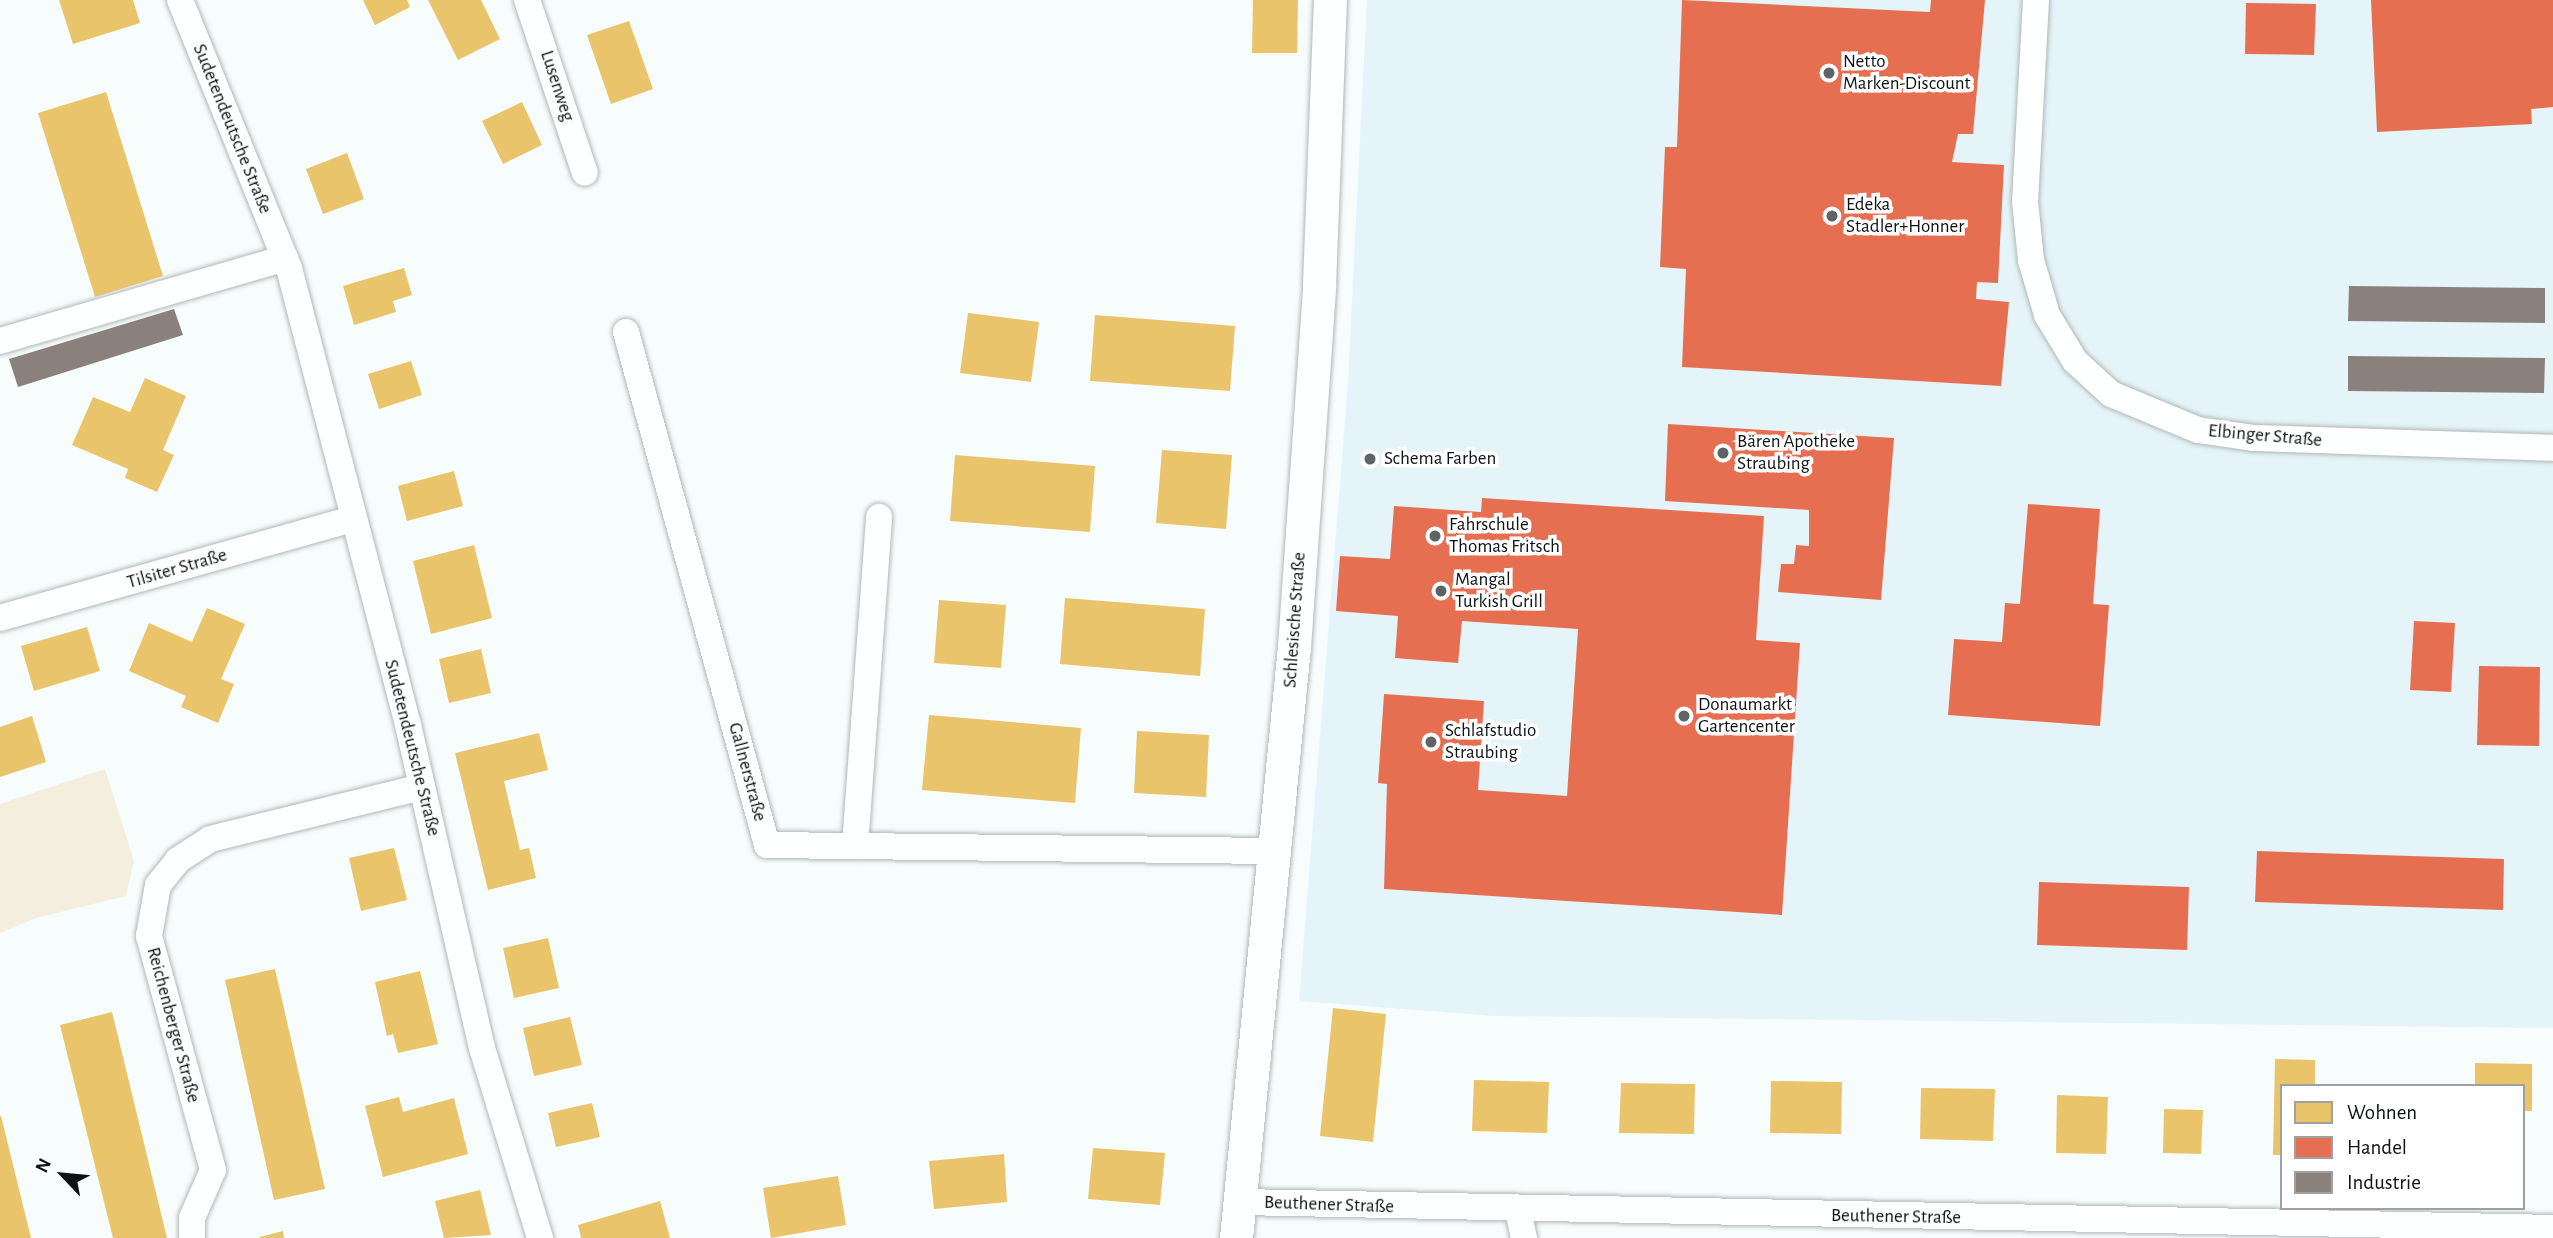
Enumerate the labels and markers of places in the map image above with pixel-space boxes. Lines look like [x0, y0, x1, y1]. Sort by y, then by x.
place label: Netto Marken-Discount [1843, 51, 1971, 95]
marker: Netto Marken-Discount [1821, 65, 1837, 81]
place label: Edeka Stadler+Honner [1846, 194, 1964, 238]
marker: Edeka Stadler+Honner [1824, 208, 1840, 224]
place label: Bären Apotheke Straubing [1737, 431, 1855, 475]
marker: Bären Apotheke Straubing [1715, 445, 1731, 461]
place label: Schema Farben [1384, 448, 1496, 470]
marker: Schema Farben [1362, 451, 1378, 467]
place label: Fahrschule Thomas Fritsch [1449, 514, 1560, 558]
marker: Fahrschule Thomas Fritsch [1427, 528, 1443, 544]
place label: Mangal Turkish Grill [1455, 569, 1543, 613]
marker: Mangal Turkish Grill [1433, 583, 1449, 599]
place label: Donaumarkt Gartencenter [1698, 694, 1795, 738]
marker: Donaumarkt Gartencenter [1676, 708, 1692, 724]
place label: Schlafstudio Straubing [1445, 720, 1536, 764]
marker: Schlafstudio Straubing [1423, 734, 1439, 750]

